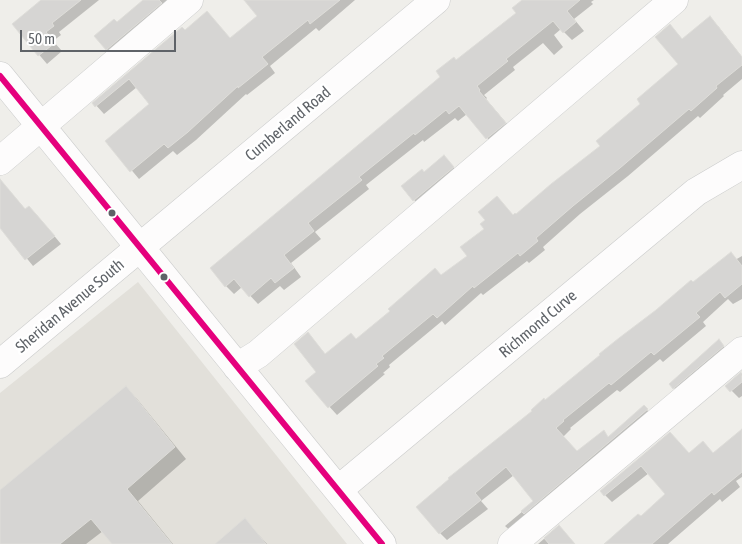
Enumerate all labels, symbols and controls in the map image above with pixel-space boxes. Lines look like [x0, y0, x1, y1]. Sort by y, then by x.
scale bar [22, 20, 179, 52]
text: 50 m [28, 30, 55, 47]
street label: Cumberland Road [241, 83, 335, 165]
unlabelled marker [107, 208, 117, 218]
street label: Sheridan Avenue South [12, 255, 128, 357]
unlabelled marker [159, 272, 169, 282]
street label: Richmond Curve [495, 286, 581, 362]

